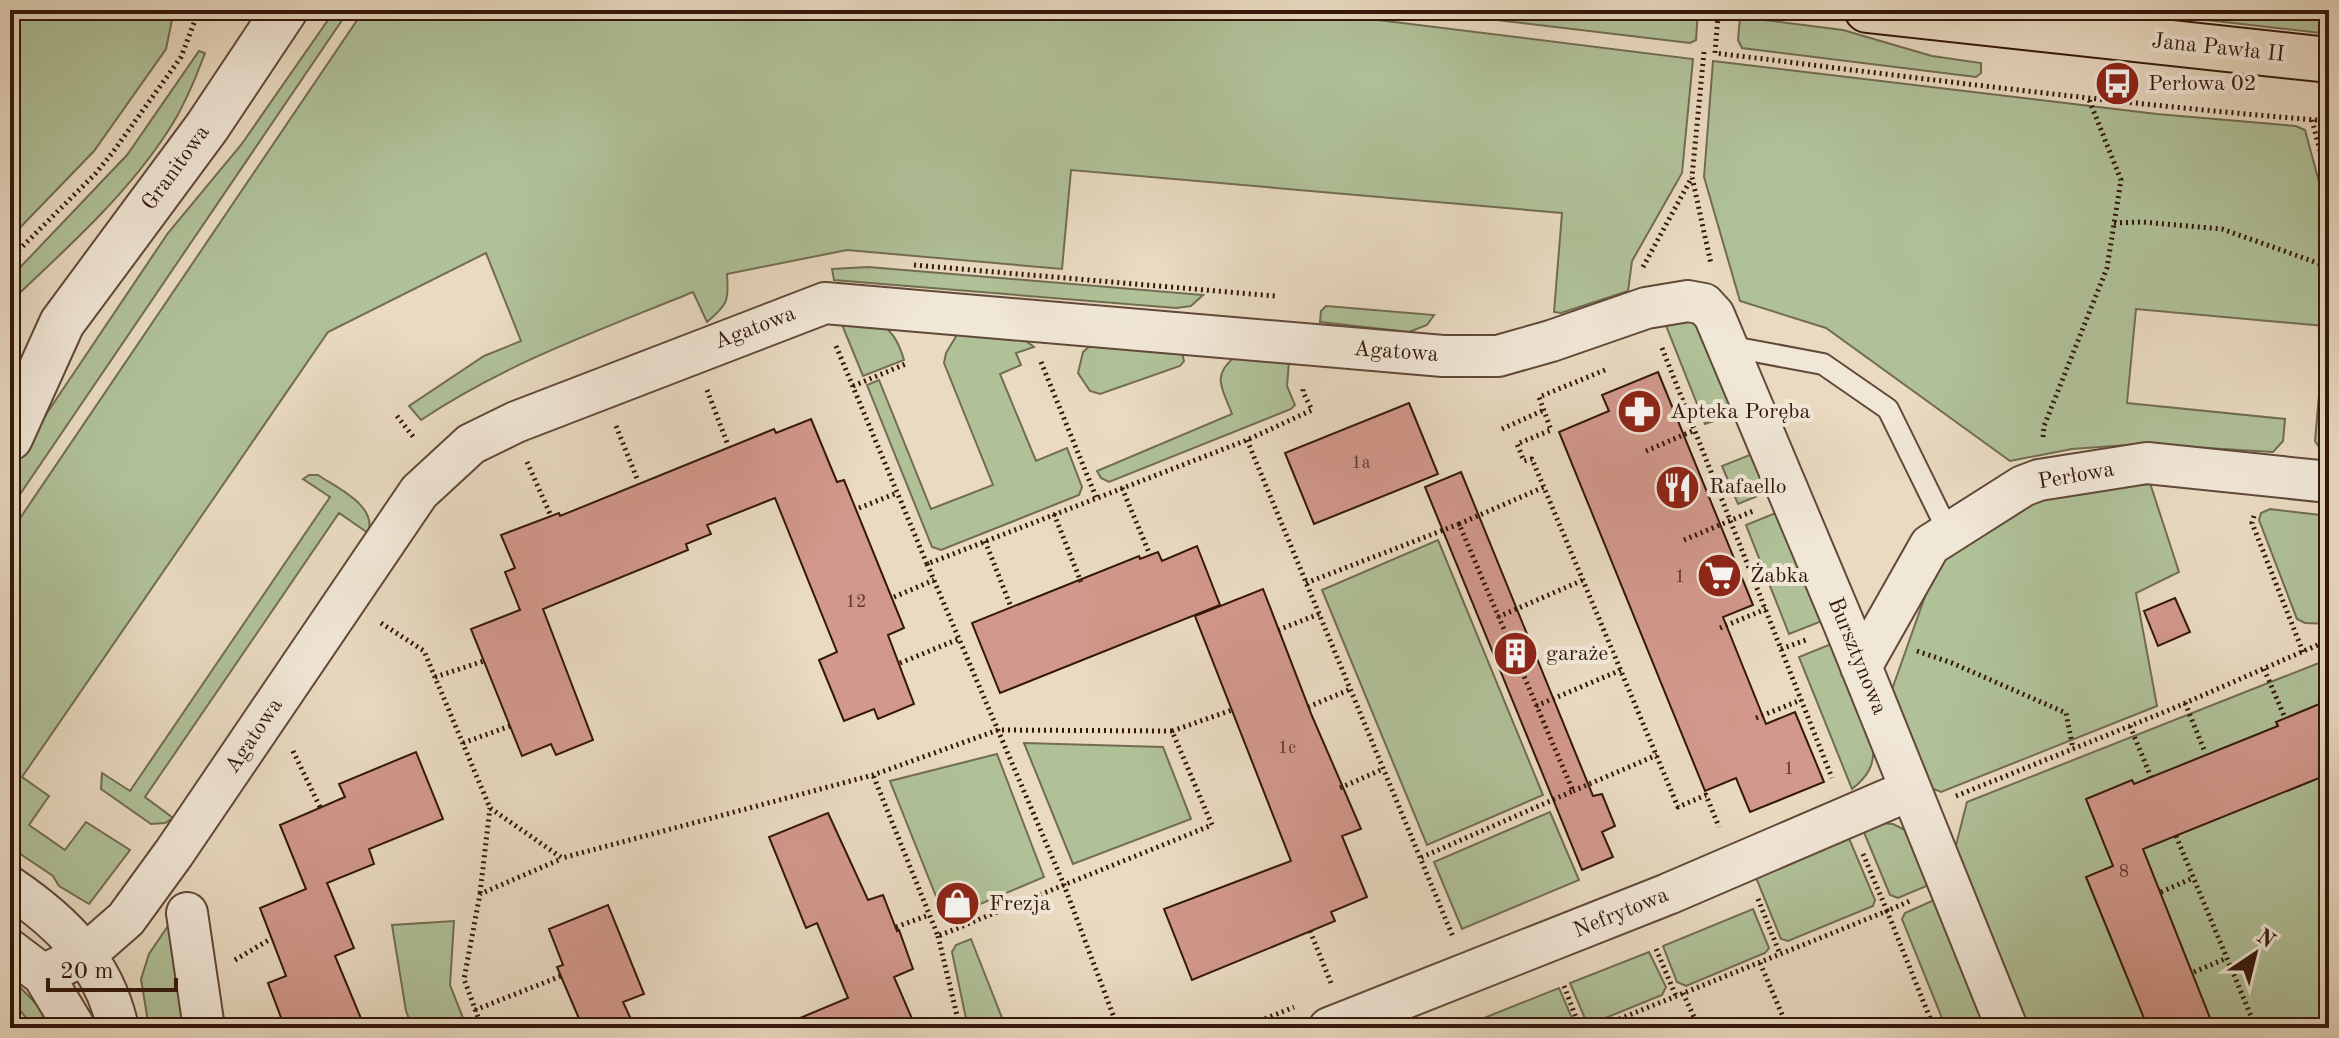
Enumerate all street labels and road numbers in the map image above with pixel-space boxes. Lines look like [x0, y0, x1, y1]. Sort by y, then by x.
street label: Jana Pawła II [2150, 30, 2286, 66]
street label: Granitowa [138, 121, 214, 215]
street label: Agatowa [711, 302, 799, 354]
street label: Agatowa [1353, 338, 1439, 366]
street label: Perłowa [2036, 458, 2116, 494]
street label: Bursztynowa [1824, 594, 1891, 718]
street label: Agatowa [221, 694, 287, 777]
street label: Nefrytowa [1570, 884, 1672, 942]

